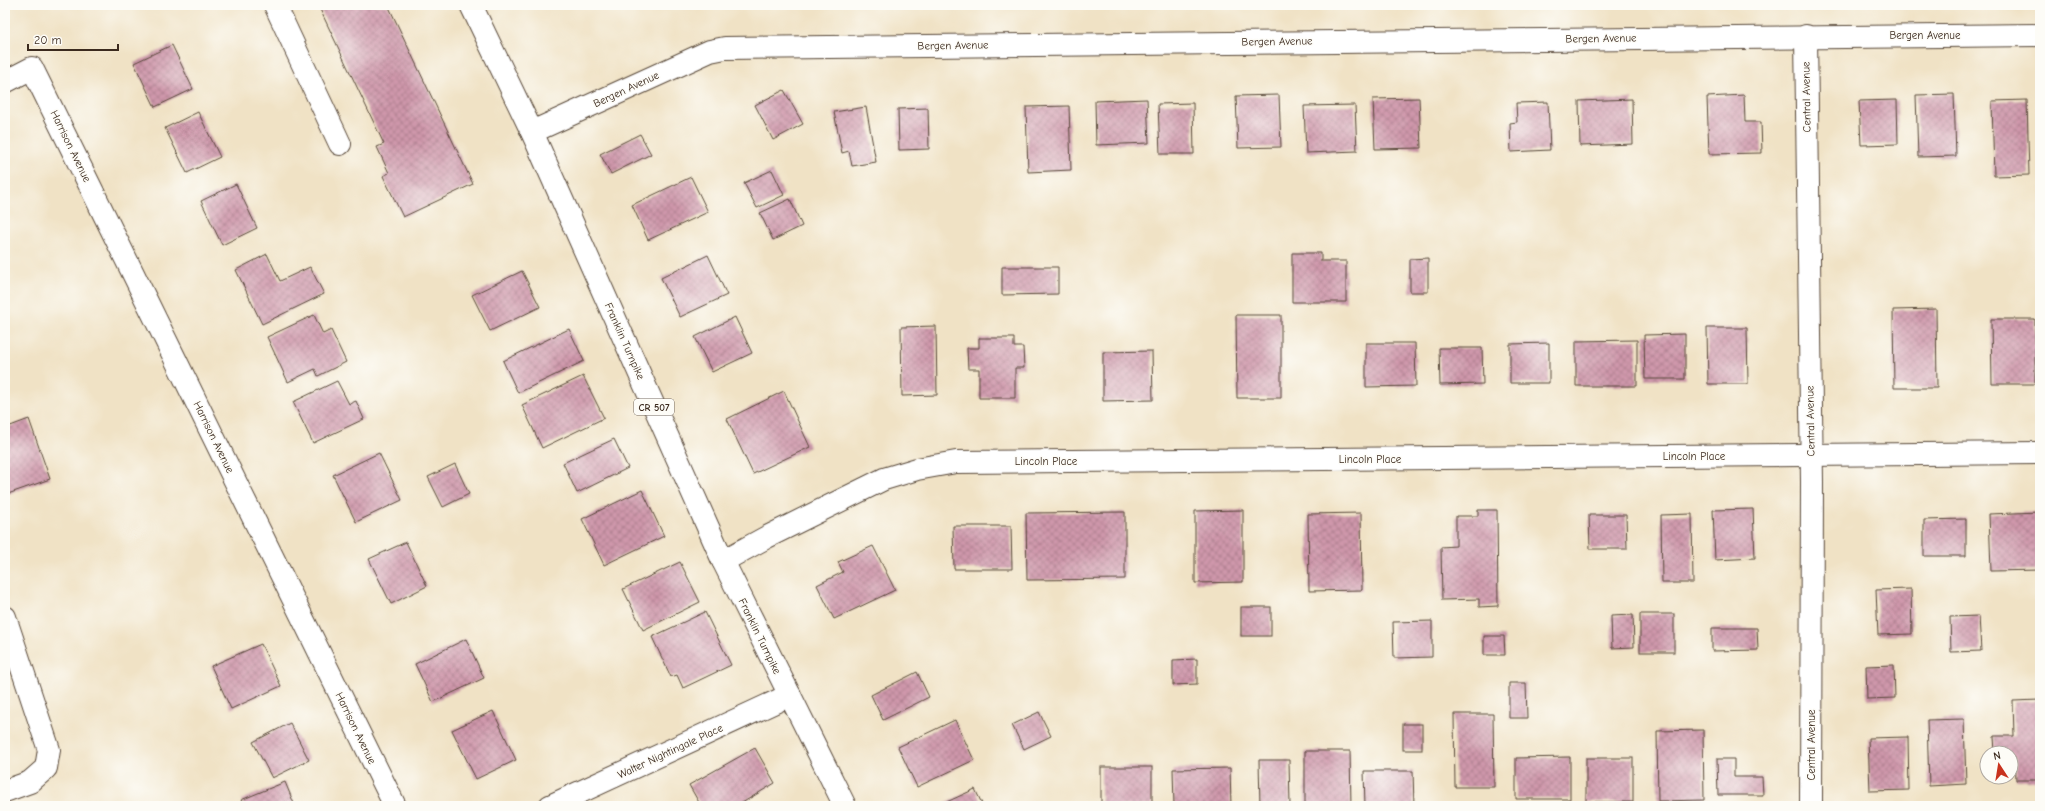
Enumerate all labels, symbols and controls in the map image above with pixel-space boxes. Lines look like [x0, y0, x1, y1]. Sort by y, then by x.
scale bar [28, 26, 118, 52]
street label: Bergen Avenue [1890, 29, 1961, 42]
street label: Bergen Avenue [1565, 31, 1637, 46]
text: 20 m [34, 33, 62, 47]
street label: Bergen Avenue [1241, 34, 1313, 49]
street label: Bergen Avenue [917, 38, 989, 53]
street label: Central Avenue [1799, 61, 1814, 133]
street label: Bergen Avenue [591, 68, 662, 110]
street label: Harrison Avenue [48, 108, 94, 185]
street label: Franklin Turnpike [602, 301, 648, 382]
street label: Central Avenue [1803, 385, 1818, 457]
street label: Harrison Avenue [191, 399, 237, 476]
road number: CR 507 [634, 399, 674, 415]
street label: Lincoln Place [1663, 450, 1726, 463]
street label: Lincoln Place [1339, 453, 1402, 466]
street label: Lincoln Place [1015, 455, 1078, 468]
street label: Franklin Turnpike [736, 596, 784, 677]
street label: Harrison Avenue [333, 690, 379, 767]
street label: Central Avenue [1805, 709, 1818, 780]
street label: Walter Nightingale Place [616, 721, 725, 782]
north arrow [1979, 745, 2019, 785]
text: N [1992, 749, 2002, 763]

